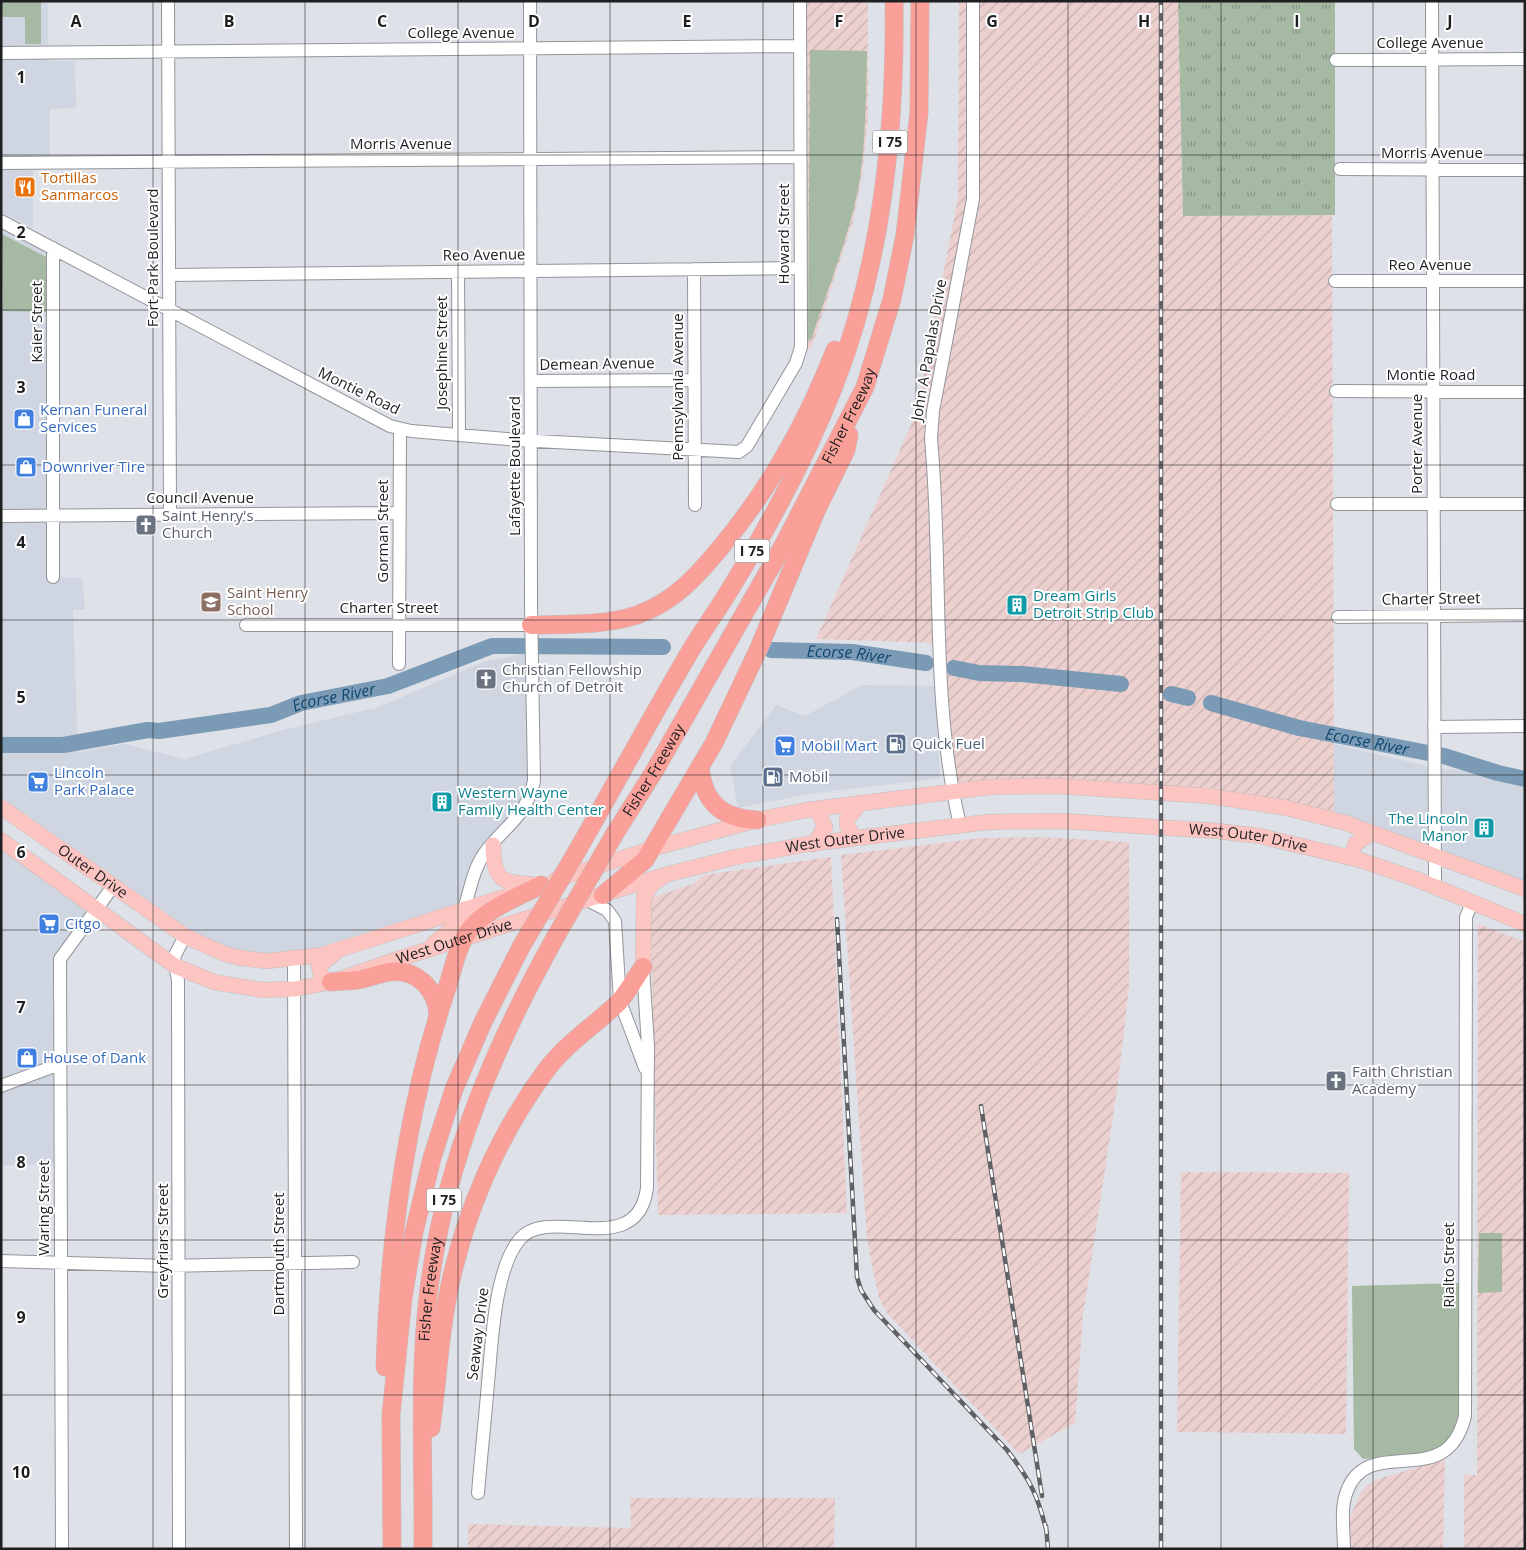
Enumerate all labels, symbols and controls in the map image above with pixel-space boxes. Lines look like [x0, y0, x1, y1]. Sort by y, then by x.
text: A [70, 10, 82, 32]
text: B [224, 10, 234, 32]
text: C [377, 10, 387, 32]
text: D [528, 10, 540, 32]
text: E [683, 10, 692, 32]
text: F [835, 10, 843, 32]
text: G [986, 10, 998, 32]
text: H [1138, 10, 1150, 32]
text: I [1294, 10, 1300, 32]
text: J [1445, 10, 1453, 32]
street label: College Avenue [407, 22, 515, 42]
street label: College Avenue [1376, 32, 1484, 52]
text: 1 [16, 66, 26, 88]
road number: I 75 [872, 130, 908, 154]
street label: Morris Avenue [350, 133, 452, 153]
street label: Morris Avenue [1381, 142, 1483, 162]
place label: Tortillas Sanmarcos [41, 167, 118, 204]
restaurant icon: Tortillas Sanmarcos [13, 175, 37, 199]
street label: Howard Street [773, 183, 793, 285]
street label: Fort Park Boulevard [142, 189, 162, 327]
text: 2 [16, 221, 26, 243]
street label: Reo Avenue [442, 243, 526, 265]
street label: Reo Avenue [1389, 254, 1471, 274]
street label: John A Papalas Drive [905, 277, 950, 424]
street label: Kaier Street [26, 281, 46, 363]
street label: Josephine Street [431, 296, 451, 412]
street label: Pennsylvania Avenue [667, 313, 687, 461]
street label: Demean Avenue [539, 352, 655, 374]
street label: Montie Road [315, 362, 404, 419]
street label: Montie Road [1387, 364, 1475, 384]
street label: Fisher Freeway [816, 365, 879, 467]
text: 3 [16, 376, 26, 398]
street label: Porter Avenue [1406, 394, 1426, 494]
street label: Lafayette Boulevard [504, 396, 524, 536]
place label: Kernan Funeral Services [40, 399, 147, 436]
shop icon: Kernan Funeral Services [12, 407, 36, 431]
shop icon: Downriver Tire [14, 455, 38, 479]
place label: Downriver Tire [42, 456, 145, 476]
street label: Gorman Street [372, 479, 392, 583]
street label: Council Avenue [146, 487, 254, 507]
place label: Saint Henry's Church [162, 505, 254, 542]
church icon: Saint Henry's Church [134, 513, 158, 537]
text: 4 [16, 531, 26, 553]
road number: I 75 [734, 540, 770, 562]
place label: Saint Henry School [227, 582, 309, 619]
place label: Dream Girls Detroit Strip Club [1033, 585, 1154, 622]
street label: Charter Street [1381, 587, 1481, 609]
school or university icon: Saint Henry School [199, 590, 223, 614]
building icon: Dream Girls Detroit Strip Club [1005, 593, 1029, 617]
street label: Charter Street [340, 597, 438, 617]
water label: Ecorse River [806, 640, 893, 669]
place label: Christian Fellowship Church of Detroit [502, 659, 642, 696]
church icon: Christian Fellowship Church of Detroit [474, 667, 498, 691]
water label: Ecorse River [288, 678, 378, 717]
text: 5 [16, 686, 26, 708]
street label: Fisher Freeway [617, 719, 689, 820]
water label: Ecorse River [1324, 722, 1412, 760]
fuel station icon: Quick Fuel [884, 732, 908, 756]
place label: Quick Fuel [912, 733, 985, 753]
supermarket icon: Mobil Mart [773, 734, 797, 758]
place label: Mobil Mart [801, 735, 877, 755]
place label: Lincoln Park Palace [54, 762, 134, 799]
fuel station icon: Mobil [761, 765, 785, 789]
place label: Mobil [789, 766, 828, 786]
supermarket icon: Lincoln Park Palace [26, 770, 50, 794]
place label: Western Wayne Family Health Center [458, 782, 604, 819]
building icon: Western Wayne Family Health Center [430, 790, 454, 814]
place label: The Lincoln Manor [1388, 808, 1468, 845]
building icon: The Lincoln Manor [1472, 816, 1496, 840]
street label: West Outer Drive [1188, 818, 1310, 856]
street label: West Outer Drive [784, 821, 906, 857]
street label: Outer Drive [54, 839, 132, 902]
text: 6 [16, 841, 26, 863]
supermarket icon: Citgo [37, 912, 61, 936]
place label: Citgo [65, 913, 101, 933]
street label: West Outer Drive [393, 913, 514, 968]
text: 7 [16, 996, 26, 1018]
shop icon: House of Dank [15, 1046, 39, 1070]
place label: House of Dank [43, 1047, 146, 1067]
place label: Faith Christian Academy [1352, 1061, 1453, 1098]
church icon: Faith Christian Academy [1324, 1069, 1348, 1093]
text: 8 [16, 1151, 26, 1173]
street label: Waring Street [33, 1160, 53, 1256]
street label: Greyfriars Street [152, 1183, 172, 1299]
road number: I 75 [426, 1188, 462, 1212]
street label: Dartmouth Street [268, 1192, 288, 1316]
street label: Rialto Street [1438, 1222, 1458, 1308]
street label: Fisher Freeway [413, 1235, 446, 1342]
street label: Seaway Drive [461, 1286, 493, 1381]
text: 9 [16, 1306, 26, 1328]
text: 10 [12, 1461, 30, 1483]

